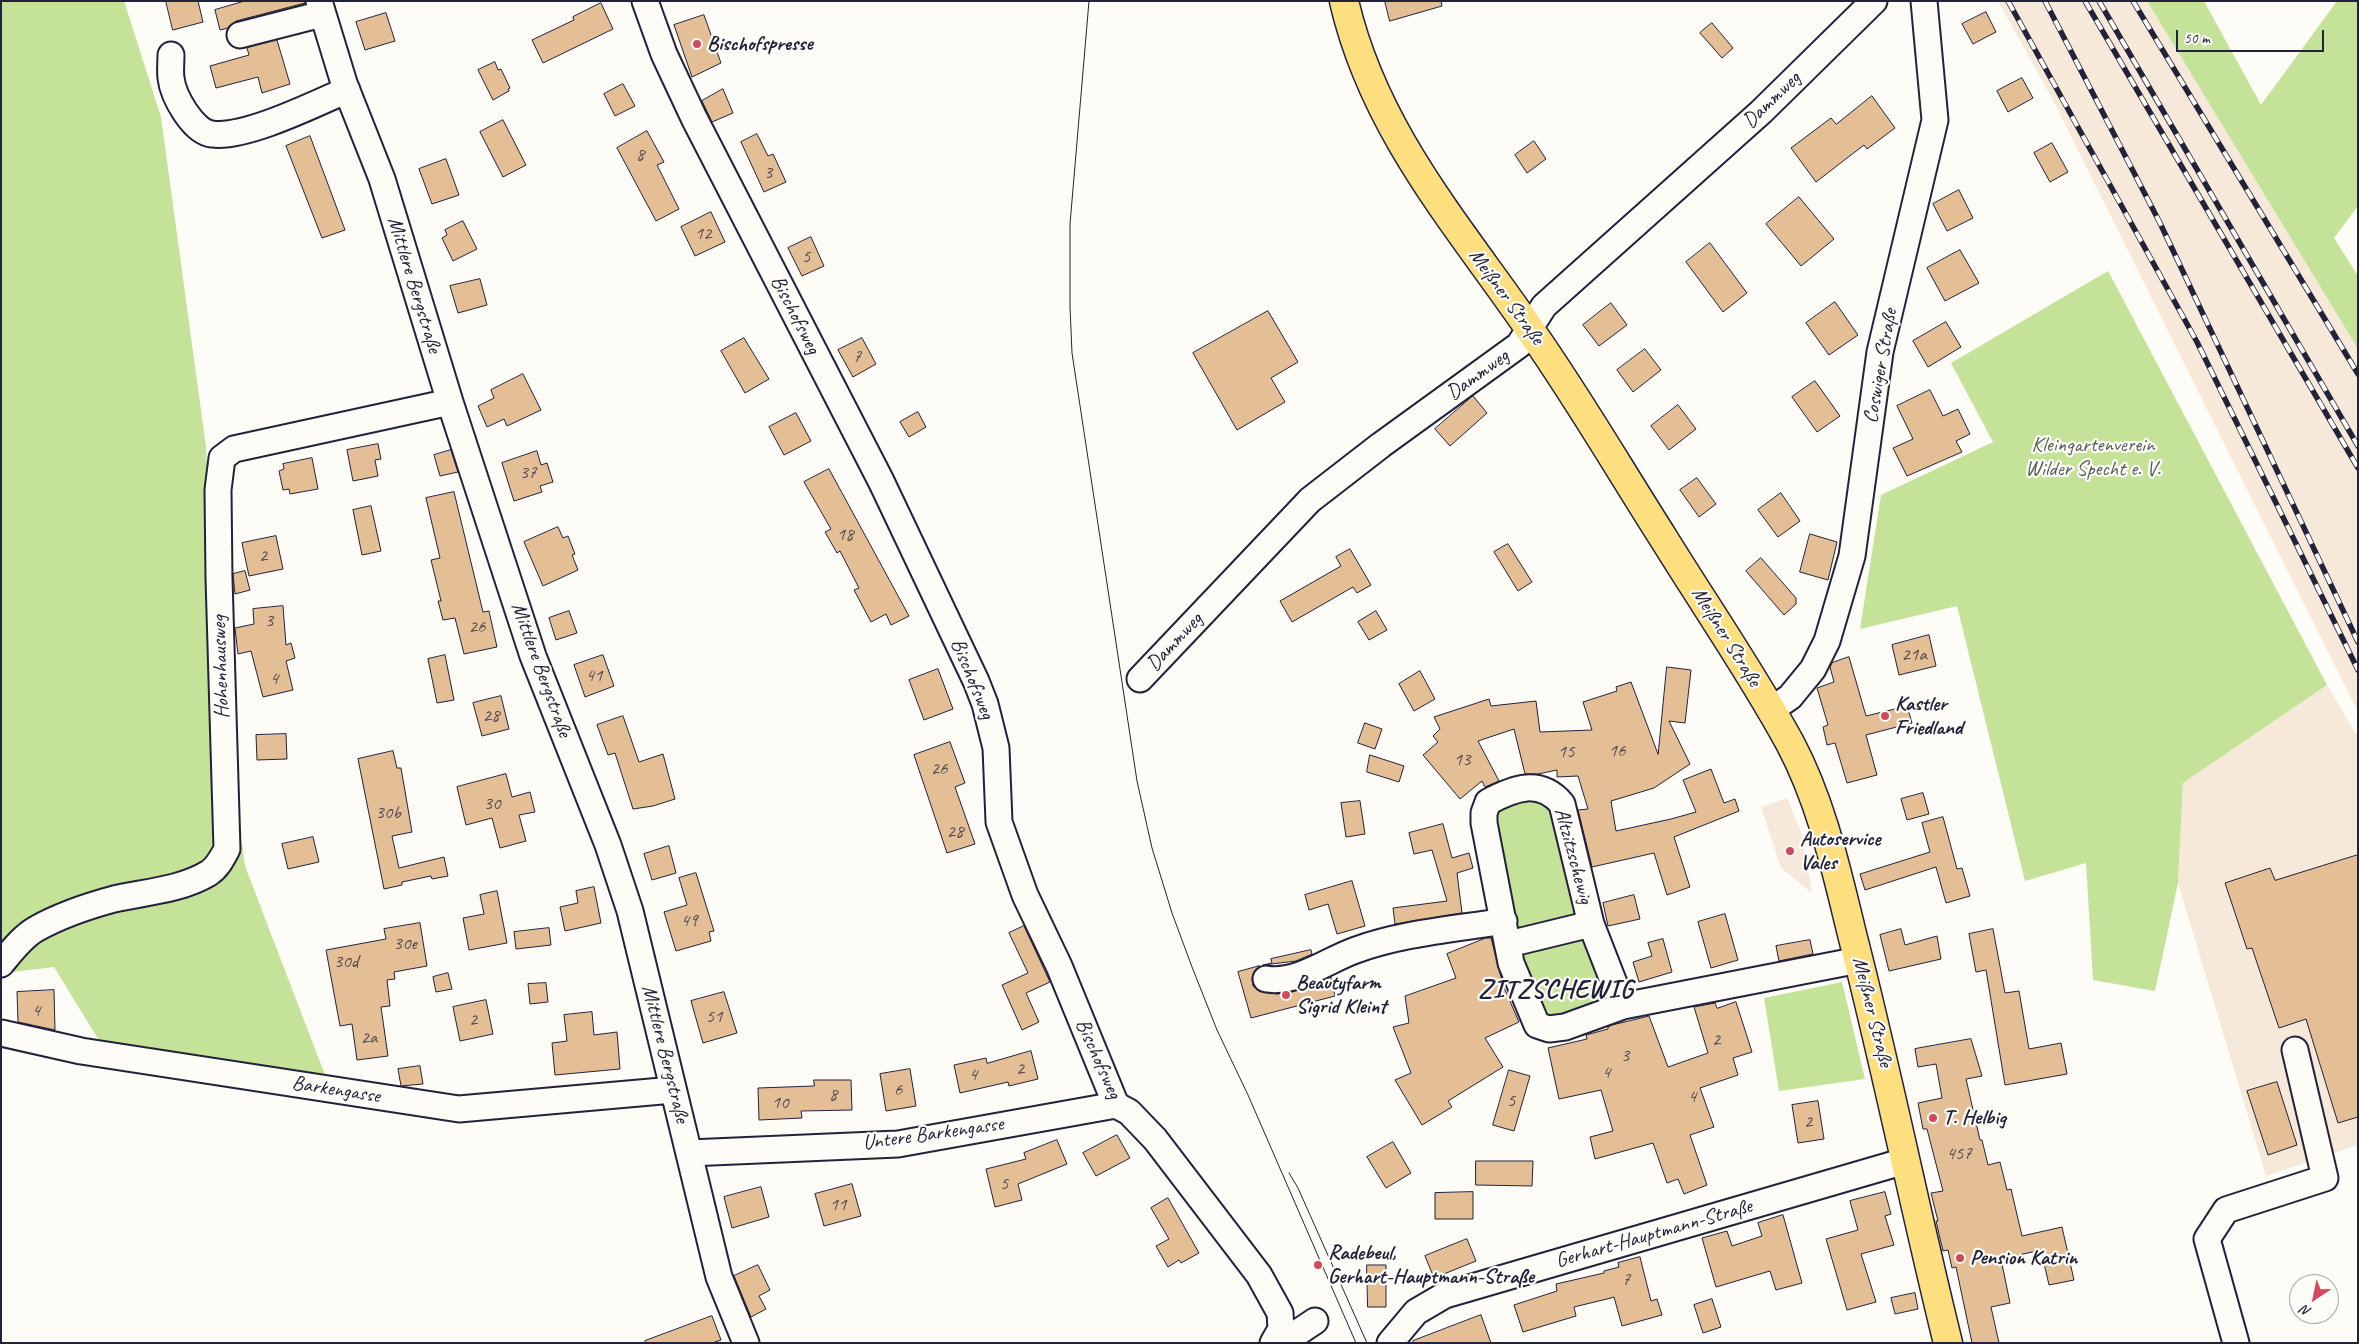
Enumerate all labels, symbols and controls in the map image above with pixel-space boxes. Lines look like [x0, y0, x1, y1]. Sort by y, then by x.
scale bar [2179, 20, 2326, 52]
text: 50 m [2184, 29, 2210, 48]
place label: Bischofspresse [707, 31, 812, 57]
marker: Bischofspresse [691, 38, 703, 50]
street label: Dammweg [1738, 66, 1806, 134]
house number: 8 [636, 144, 644, 166]
house number: 3 [764, 162, 772, 184]
street label: Mittlere Bergstraße [381, 214, 447, 356]
house number: 12 [694, 223, 712, 245]
street label: Meißner Straße [1463, 244, 1549, 350]
house number: 5 [802, 246, 810, 268]
street label: Bischofsweg [764, 271, 826, 359]
street label: Coswiger Straße [1859, 307, 1903, 425]
street label: Dammweg [1442, 344, 1514, 406]
house number: 7 [853, 346, 861, 368]
park label: Kleingartenverein Wilder Specht e. V. [2025, 432, 2161, 482]
house number: 37 [519, 462, 537, 484]
house number: 18 [836, 524, 854, 546]
house number: 2 [259, 545, 267, 567]
street label: Meißner Straße [1685, 583, 1767, 691]
street label: Mittlere Bergstraße [505, 599, 577, 741]
street label: Dammweg [1142, 607, 1208, 677]
house number: 3 [265, 610, 273, 632]
street label: Hohenhausweg [207, 615, 235, 719]
house number: 26 [468, 616, 486, 638]
street label: Bischofsweg [944, 635, 1000, 723]
house number: 21a [1901, 644, 1927, 666]
house number: 41 [585, 665, 603, 687]
house number: 4 [270, 668, 278, 690]
place label: Kastler Friedland [1895, 691, 1962, 741]
house number: 28 [482, 705, 500, 727]
marker: Kastler Friedland [1879, 710, 1891, 722]
house number: 16 [1608, 740, 1626, 762]
house number: 15 [1557, 741, 1575, 763]
house number: 13 [1453, 749, 1471, 771]
house number: 26 [930, 758, 948, 780]
house number: 30 [483, 793, 501, 815]
house number: 30b [375, 802, 401, 824]
street label: Altzitzschewig [1548, 805, 1598, 907]
house number: 28 [946, 821, 964, 843]
place label: Autoservice Vales [1800, 826, 1881, 876]
marker: Autoservice Vales [1784, 845, 1796, 857]
house number: 49 [680, 910, 698, 932]
house number: 30e [393, 933, 417, 955]
house number: 30d [334, 951, 358, 973]
street label: Meißner Straße [1846, 954, 1898, 1070]
place label: Beautyfarm Sigrid Kleint [1296, 970, 1386, 1020]
district label: ZITZSCHEWIG [1477, 974, 1635, 1006]
street label: Mittlere Bergstraße [636, 983, 694, 1125]
marker: Beautyfarm Sigrid Kleint [1280, 989, 1292, 1001]
house number: 4 [32, 1000, 40, 1022]
house number: 51 [705, 1006, 723, 1028]
house number: 2 [469, 1009, 477, 1031]
street label: Bischofsweg [1069, 1015, 1127, 1103]
house number: 2a [361, 1027, 377, 1049]
house number: 2 [1712, 1029, 1720, 1051]
house number: 3 [1621, 1045, 1629, 1067]
house number: 2 [1016, 1058, 1024, 1080]
house number: 4 [1602, 1062, 1610, 1084]
house number: 4 [969, 1064, 977, 1086]
street label: Barkengasse [290, 1071, 382, 1109]
house number: 6 [894, 1079, 902, 1101]
house number: 8 [829, 1084, 837, 1106]
house number: 4 [1688, 1086, 1696, 1108]
house number: 5 [1507, 1090, 1515, 1112]
house number: 10 [771, 1092, 789, 1114]
place label: T. Helbig [1943, 1105, 2006, 1131]
house number: 2 [1804, 1111, 1812, 1133]
street label: Untere Barkengasse [861, 1112, 1005, 1156]
marker: T. Helbig [1927, 1112, 1939, 1124]
house number: 457 [1946, 1143, 1972, 1165]
house number: 5 [1000, 1173, 1008, 1195]
house number: 11 [829, 1194, 847, 1216]
street label: Gerhart-Hauptmann-Straße [1553, 1194, 1755, 1274]
place label: Radebeul, Gerhart-Hauptmann-Straße [1328, 1240, 1534, 1290]
place label: Pension Katrin [1970, 1245, 2077, 1271]
marker: Pension Katrin [1954, 1252, 1966, 1264]
marker: Radebeul, Gerhart-Hauptmann-Straße [1312, 1259, 1324, 1271]
house number: 7 [1622, 1269, 1630, 1291]
north arrow [2289, 1274, 2339, 1324]
text: N [2298, 1302, 2314, 1320]

